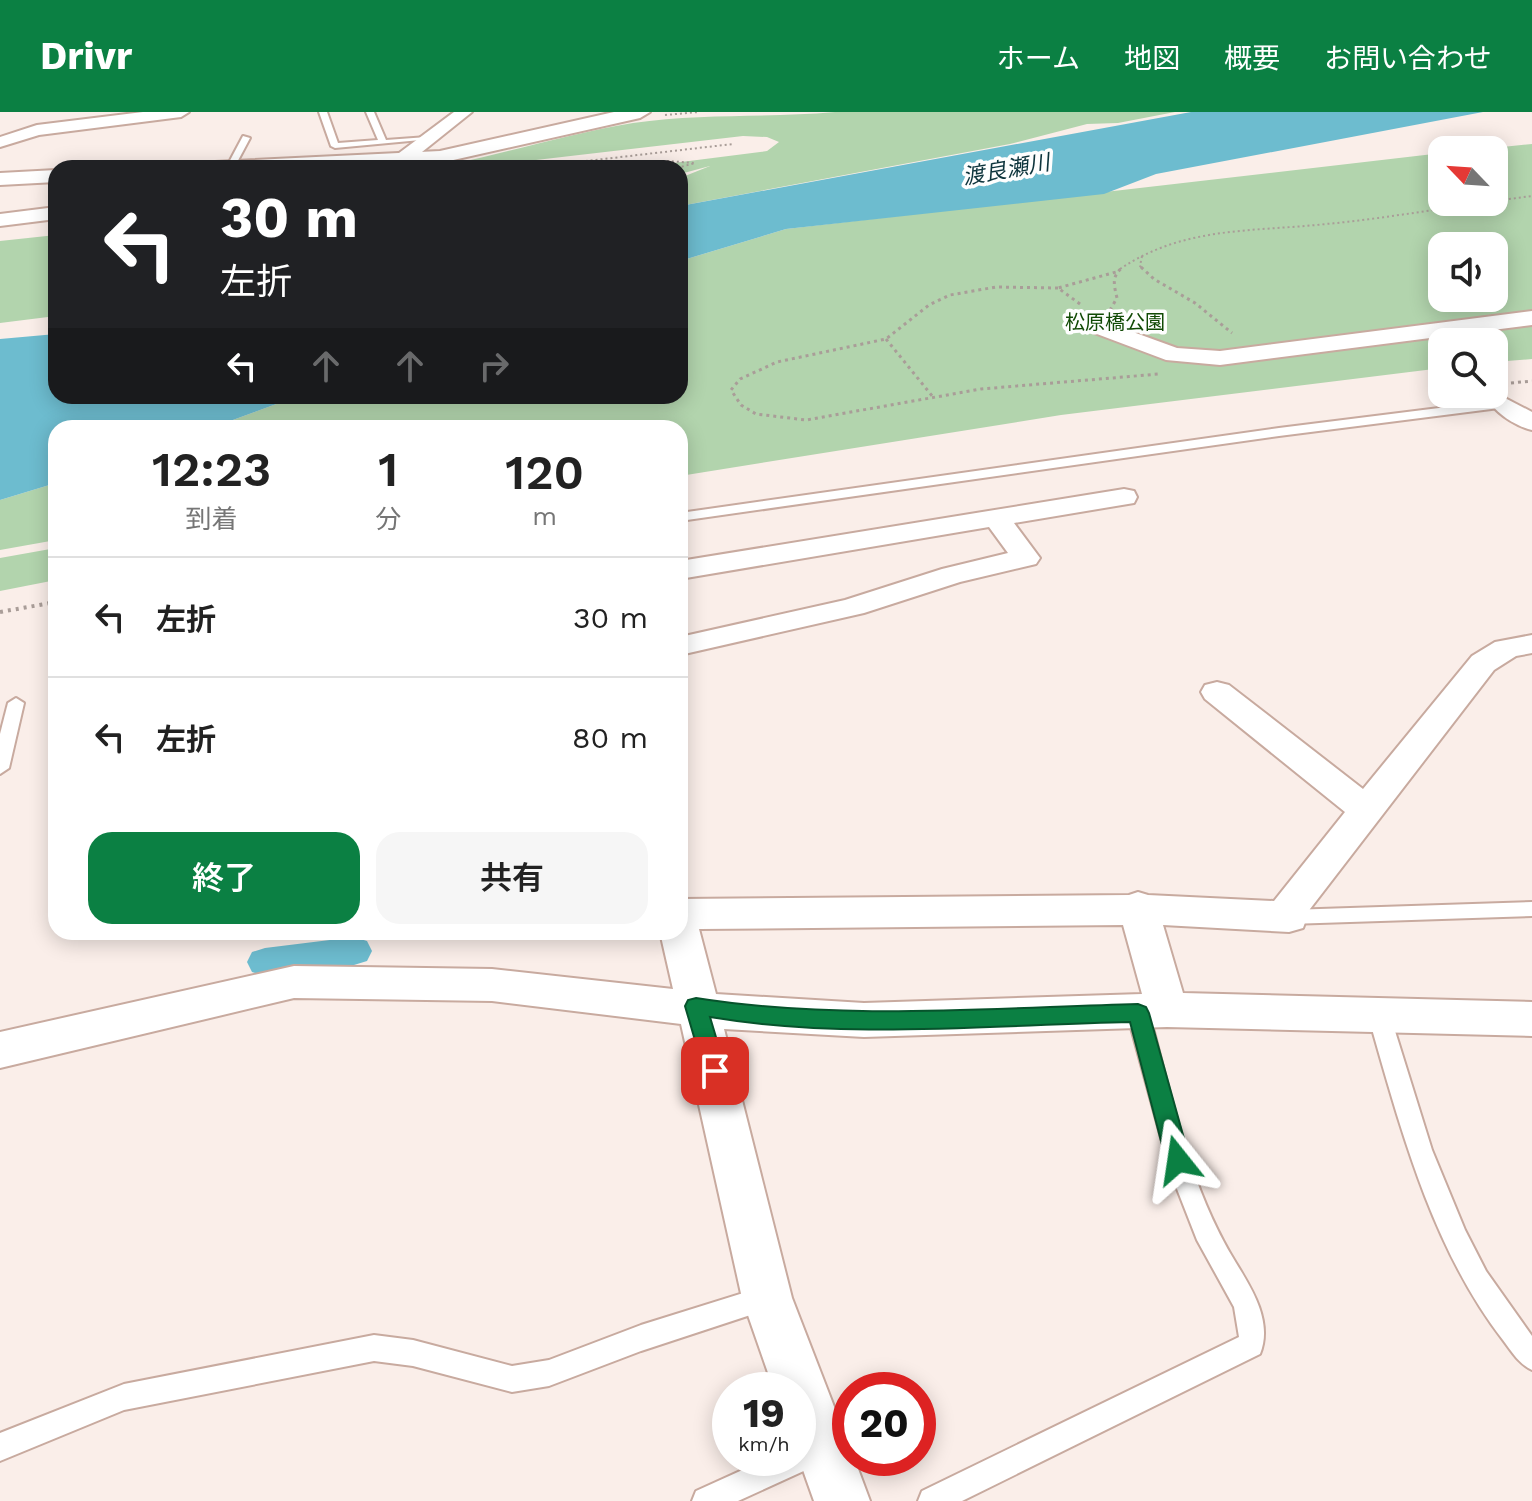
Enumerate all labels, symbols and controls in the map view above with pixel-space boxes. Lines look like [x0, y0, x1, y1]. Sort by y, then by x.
text: Drivr [40, 34, 132, 78]
text: ホーム [997, 42, 1080, 75]
text: 地図 [1124, 42, 1180, 75]
text: 概要 [1224, 42, 1280, 75]
text: お問い合わせ [1324, 42, 1492, 75]
north arrow [1428, 136, 1508, 216]
map controls [1428, 136, 1508, 408]
water label: 渡良瀬川 [961, 149, 1054, 189]
text: 30 m [220, 185, 358, 251]
icon: left [88, 192, 192, 296]
button: sound [1428, 232, 1508, 312]
text: 左折 [220, 261, 292, 303]
park label: 松原橋公園 [1065, 310, 1165, 334]
button: search [1428, 328, 1508, 408]
icon: left [220, 344, 264, 388]
icon: ahead [304, 344, 348, 388]
icon: ahead [388, 344, 432, 388]
icon: right [472, 344, 516, 388]
text: 12:23 [152, 441, 271, 498]
text: 1 [378, 441, 398, 498]
text: 120 [505, 444, 584, 501]
text: m [532, 501, 557, 531]
text: 到着 [186, 504, 238, 534]
text: 分 [375, 504, 401, 534]
icon: left [88, 595, 132, 639]
text: 30 m [573, 600, 648, 635]
text: 左折 [156, 602, 216, 637]
icon: left [88, 715, 132, 759]
text: 80 m [572, 720, 648, 755]
text: 左折 [156, 722, 216, 757]
button: 終了 [88, 832, 360, 924]
button: 共有 [376, 832, 648, 924]
pin [681, 1037, 749, 1105]
icon: arrive [693, 1049, 737, 1093]
position arrow [1136, 1118, 1220, 1202]
speed limit sign: 20 [832, 1372, 936, 1476]
text: 19 [743, 1390, 785, 1437]
text: km/h [738, 1432, 790, 1456]

